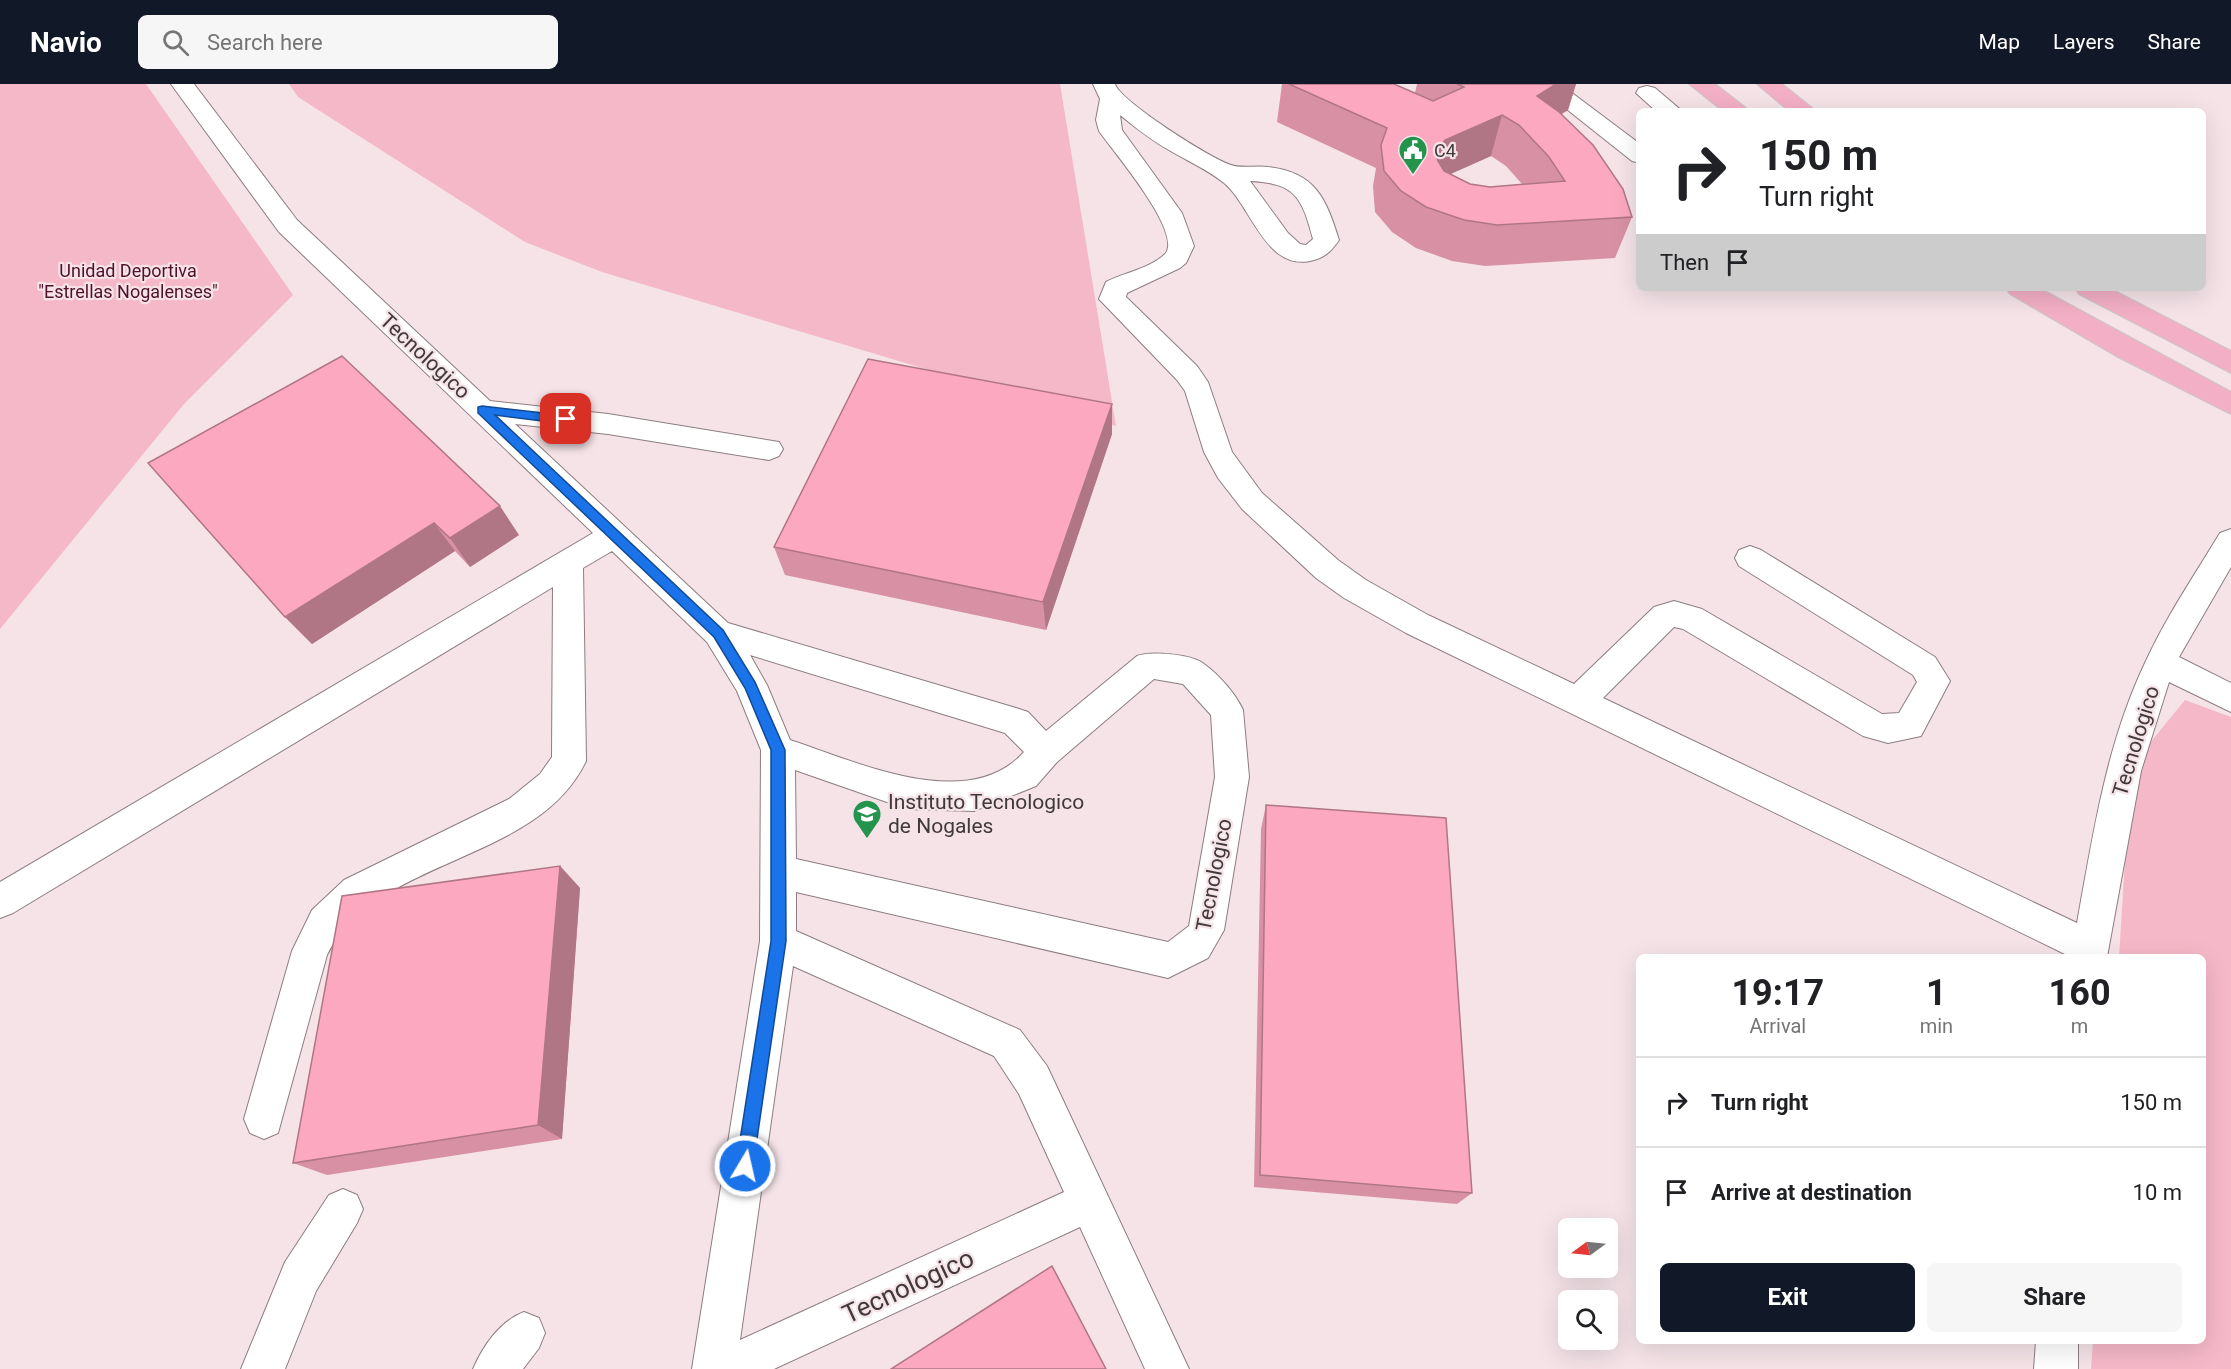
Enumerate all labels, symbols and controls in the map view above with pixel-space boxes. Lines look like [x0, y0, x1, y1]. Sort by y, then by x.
search box [138, 15, 558, 69]
text: Navio [30, 26, 102, 59]
icon: search [159, 26, 192, 59]
text: Search here [207, 30, 323, 55]
text: Map [1978, 30, 2020, 54]
text: Layers [2053, 30, 2114, 54]
text: Share [2147, 30, 2201, 54]
text: 150 m [1759, 131, 1878, 180]
icon: right [1660, 132, 1738, 210]
public building icon: C4 [1397, 134, 1429, 176]
place label: C4 [1434, 140, 1456, 161]
text: Turn right [1759, 181, 1874, 213]
icon: arrive [1721, 246, 1754, 279]
text: Then [1660, 250, 1709, 275]
park label: Unidad Deportiva "Estrellas Nogalenses" [38, 260, 218, 302]
street label: Tecnologico [375, 308, 475, 404]
pin [540, 393, 591, 444]
icon: arrive [549, 402, 582, 435]
street label: Tecnologico [2108, 683, 2164, 799]
place label: Instituto Tecnologico de Nogales [888, 790, 1084, 838]
school or university icon: Instituto Tecnologico de Nogales [851, 798, 883, 840]
street label: Tecnologico [1191, 817, 1237, 933]
text: 19:17 [1731, 972, 1824, 1014]
text: 1 [1926, 972, 1947, 1014]
text: 160 [2049, 972, 2111, 1014]
text: Arrival [1749, 1014, 1806, 1038]
text: min [1920, 1014, 1953, 1038]
text: m [2071, 1014, 2088, 1038]
icon: right [1660, 1086, 1693, 1119]
text: Turn right [1711, 1090, 1808, 1115]
text: 150 m [2120, 1090, 2182, 1115]
position arrow [713, 1134, 777, 1198]
icon: arrive [1660, 1176, 1693, 1209]
text: Arrive at destination [1711, 1180, 1912, 1205]
text: 10 m [2133, 1180, 2182, 1205]
north arrow [1558, 1218, 1618, 1278]
map controls [1558, 1218, 1618, 1350]
street label: Tecnologico [838, 1243, 978, 1329]
button: Exit [1660, 1263, 1915, 1332]
button: Share [1927, 1263, 2182, 1332]
button: search [1558, 1290, 1618, 1350]

